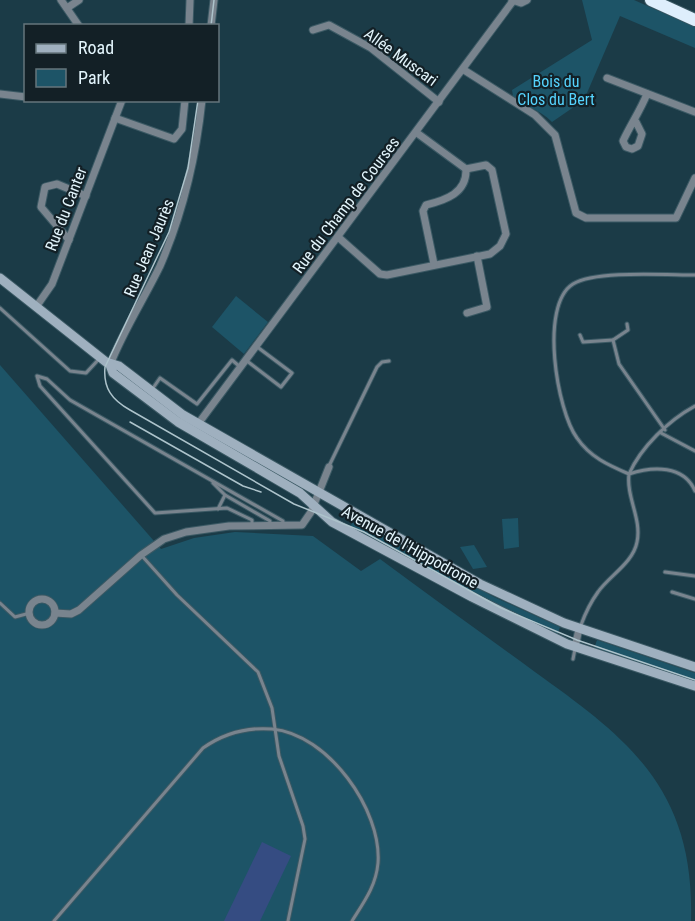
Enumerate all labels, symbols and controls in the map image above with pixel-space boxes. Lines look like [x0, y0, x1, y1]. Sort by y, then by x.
legend [24, 24, 219, 102]
street label: Allée Muscari [361, 24, 441, 90]
text: Road [78, 37, 114, 58]
text: Park [78, 67, 110, 88]
park label: Bois du Clos du Bert [517, 72, 595, 109]
street label: Rue du Champ de Courses [289, 133, 403, 277]
street label: Rue du Canter [41, 164, 91, 254]
street label: Rue Jean Jaurès [120, 196, 178, 300]
street label: Avenue de l'Hippodrome [339, 502, 481, 592]

